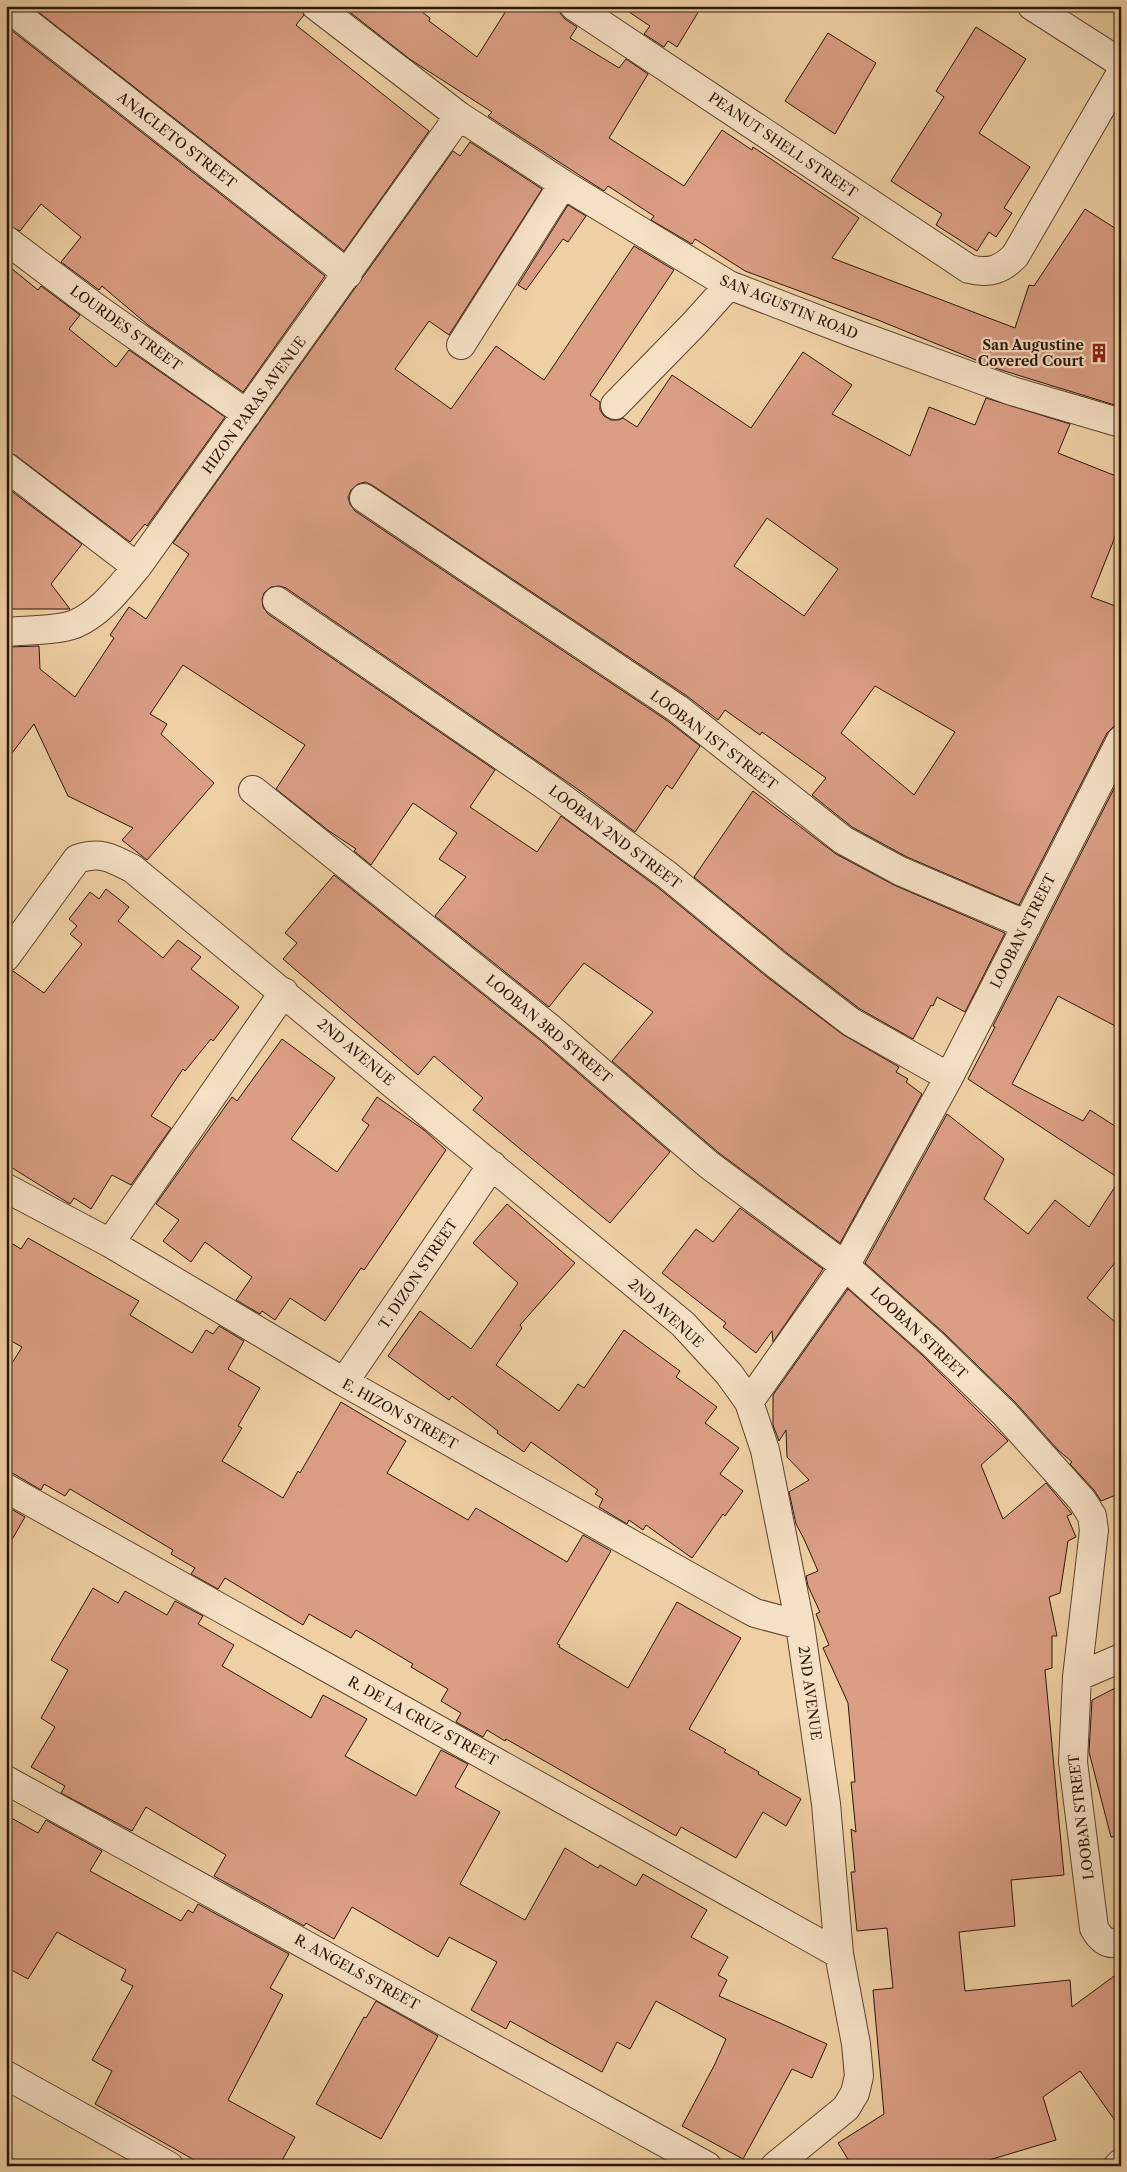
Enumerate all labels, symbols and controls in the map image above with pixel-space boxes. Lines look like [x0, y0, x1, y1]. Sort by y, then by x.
street label: ANACLETO STREET [113, 87, 241, 192]
street label: PEANUT SHELL STREET [705, 88, 861, 202]
street label: SAN AGUSTIN ROAD [717, 271, 861, 343]
street label: LOURDES STREET [67, 281, 186, 375]
street label: HIZON PARAS AVENUE [198, 333, 310, 477]
place label: San Augustine Covered Court [978, 336, 1084, 370]
building icon: San Augustine Covered Court [1088, 342, 1110, 364]
street label: LOOBAN 1ST STREET [647, 686, 782, 794]
street label: LOOBAN 2ND STREET [545, 781, 685, 893]
street label: LOOBAN STREET [986, 870, 1060, 991]
street label: LOOBAN 3RD STREET [482, 971, 616, 1087]
street label: 2ND AVENUE [314, 1015, 398, 1089]
street label: T. DIZON STREET [375, 1215, 462, 1332]
street label: 2ND AVENUE [625, 1274, 707, 1352]
street label: LOOBAN STREET [867, 1283, 972, 1383]
street label: E. HIZON STREET [339, 1375, 461, 1453]
street label: 2ND AVENUE [794, 1645, 826, 1741]
street label: R. DE LA CRUZ STREET [345, 1672, 502, 1770]
street label: LOOBAN STREET [1064, 1753, 1098, 1881]
street label: R. ANGELS STREET [291, 1930, 423, 2014]

